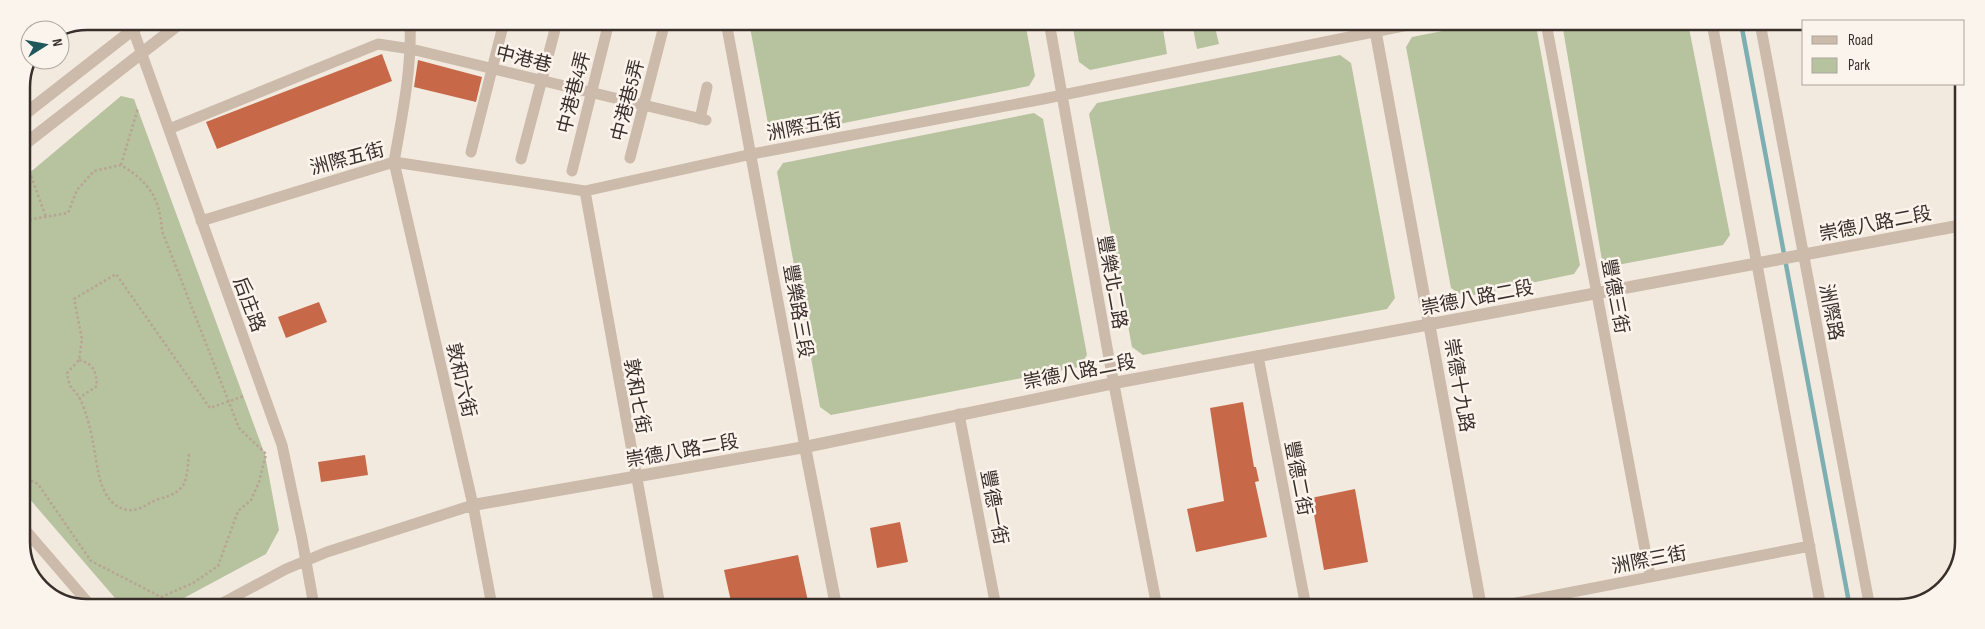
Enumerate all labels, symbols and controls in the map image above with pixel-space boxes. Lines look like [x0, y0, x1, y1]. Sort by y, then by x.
north arrow [20, 20, 70, 70]
legend [1802, 20, 1965, 85]
text: Road [1848, 31, 1873, 50]
text: N [48, 37, 66, 48]
street label: 中港巷 [493, 41, 554, 78]
street label: 中港巷4弄 [553, 49, 596, 136]
text: Park [1848, 56, 1870, 75]
street label: 中港巷5弄 [607, 57, 650, 144]
street label: 洲際五街 [765, 109, 844, 146]
street label: 洲際五街 [308, 139, 387, 180]
street label: 崇德八路二段 [1817, 202, 1933, 247]
street label: 豐樂北二路 [1092, 233, 1131, 331]
street label: 豐德三街 [1596, 257, 1633, 336]
street label: 豐樂路三段 [778, 262, 817, 360]
street label: 后庄路 [228, 274, 270, 335]
street label: 崇德八路二段 [1419, 276, 1535, 321]
street label: 洲際路 [1814, 282, 1847, 342]
street label: 崇德十九路 [1439, 336, 1478, 434]
street label: 敦和六街 [441, 341, 480, 420]
street label: 崇德八路二段 [1021, 350, 1137, 395]
street label: 敦和七街 [619, 357, 654, 436]
street label: 崇德八路二段 [624, 430, 740, 473]
street label: 豐德二街 [1279, 439, 1316, 518]
street label: 豐德一街 [975, 468, 1012, 547]
street label: 洲際三街 [1610, 542, 1689, 579]

